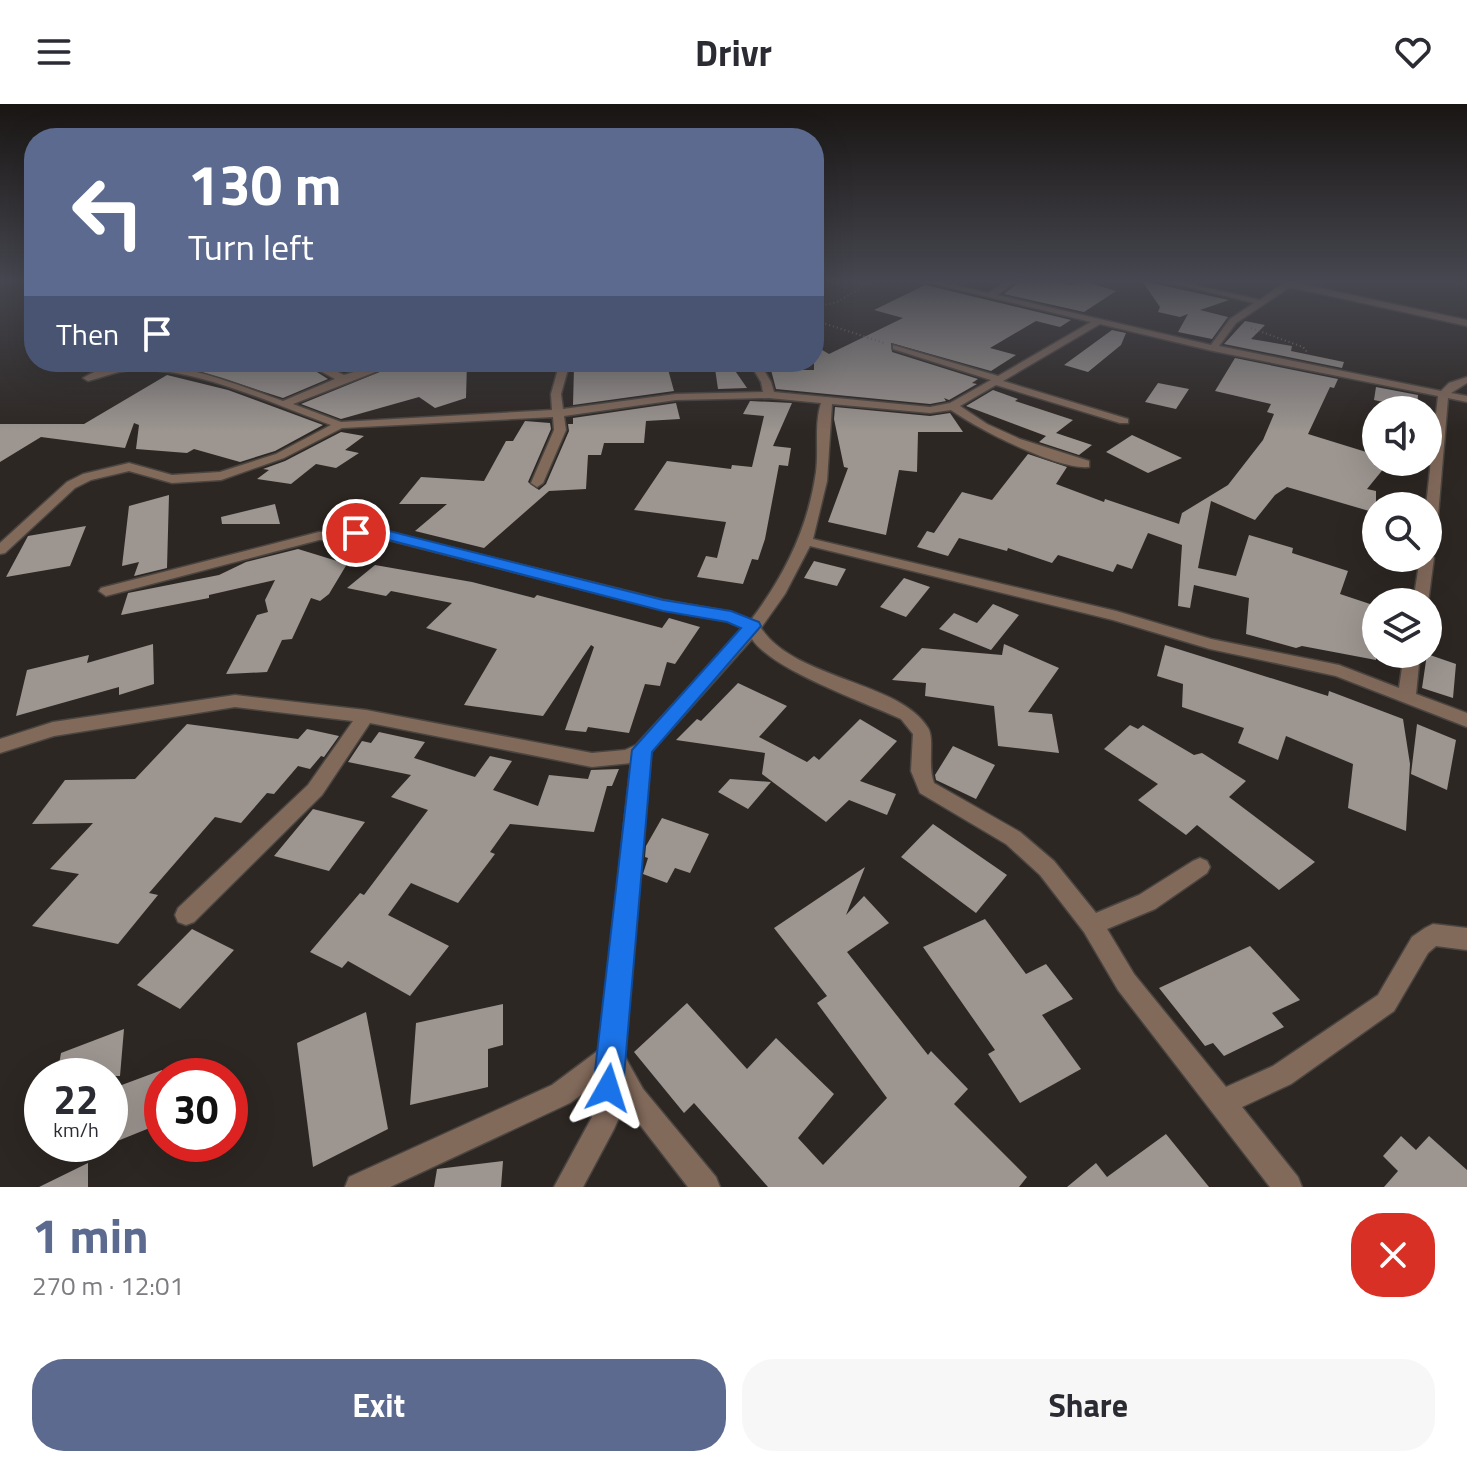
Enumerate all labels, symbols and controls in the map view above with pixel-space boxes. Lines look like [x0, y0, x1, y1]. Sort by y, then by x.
text: Drivr [695, 25, 772, 80]
icon: menu [32, 30, 76, 74]
icon: heart [1391, 30, 1435, 74]
text: 130 m [188, 142, 341, 227]
icon: left [56, 160, 160, 264]
text: Turn left [188, 219, 314, 274]
text: Then [56, 311, 119, 357]
icon: arrive [135, 312, 179, 356]
map controls [1362, 396, 1442, 668]
button: sound [1362, 396, 1442, 476]
button: search [1362, 492, 1442, 572]
pin [322, 499, 390, 567]
icon: arrive [334, 511, 378, 555]
button: layers [1362, 588, 1442, 668]
position arrow [566, 1046, 650, 1130]
speed limit sign: 30 [144, 1058, 248, 1162]
text: 22 [54, 1069, 98, 1130]
text: km/h [53, 1114, 99, 1145]
text: 1 min [32, 1199, 149, 1272]
button: close [1351, 1213, 1435, 1297]
text: 270 m · 12:01 [32, 1266, 184, 1305]
button: Exit [32, 1359, 726, 1451]
button: Share [742, 1359, 1435, 1451]

